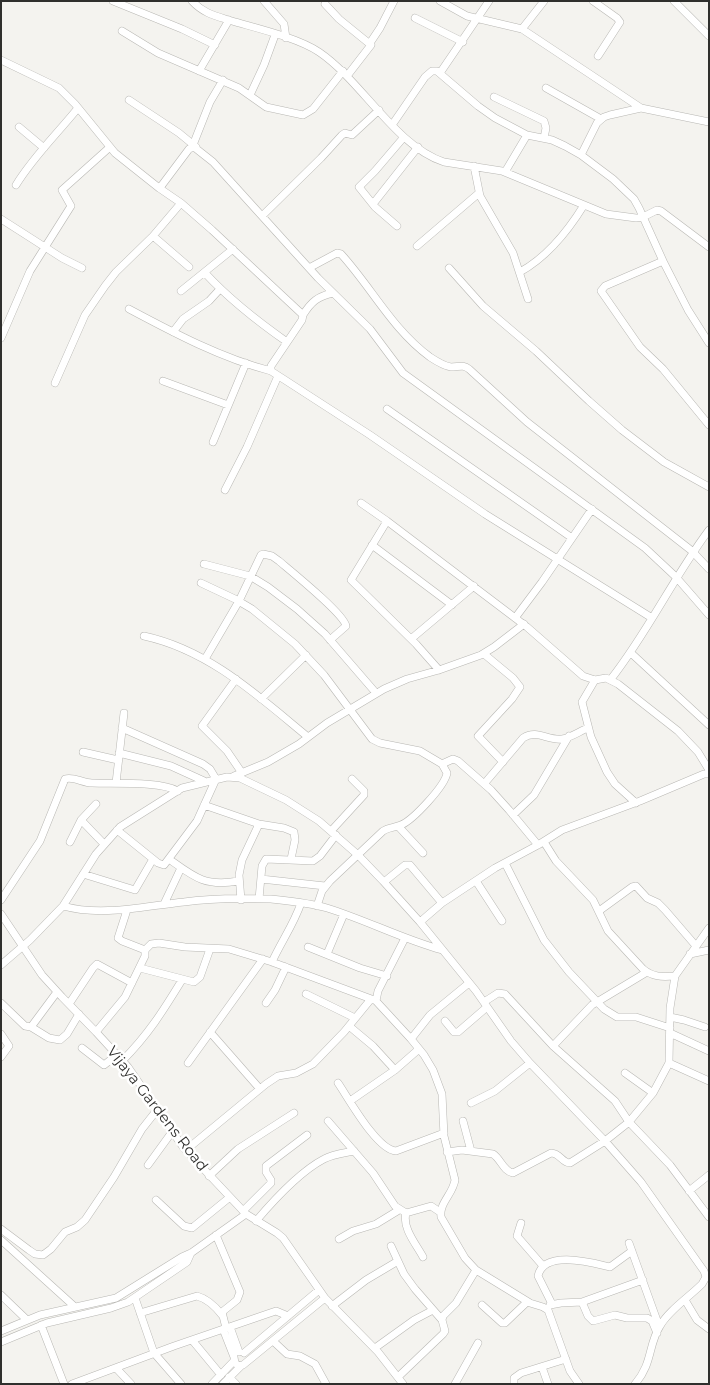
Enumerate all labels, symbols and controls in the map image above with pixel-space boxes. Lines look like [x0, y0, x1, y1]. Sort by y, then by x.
street label: Vijaya Gardens Road [103, 1043, 211, 1175]

